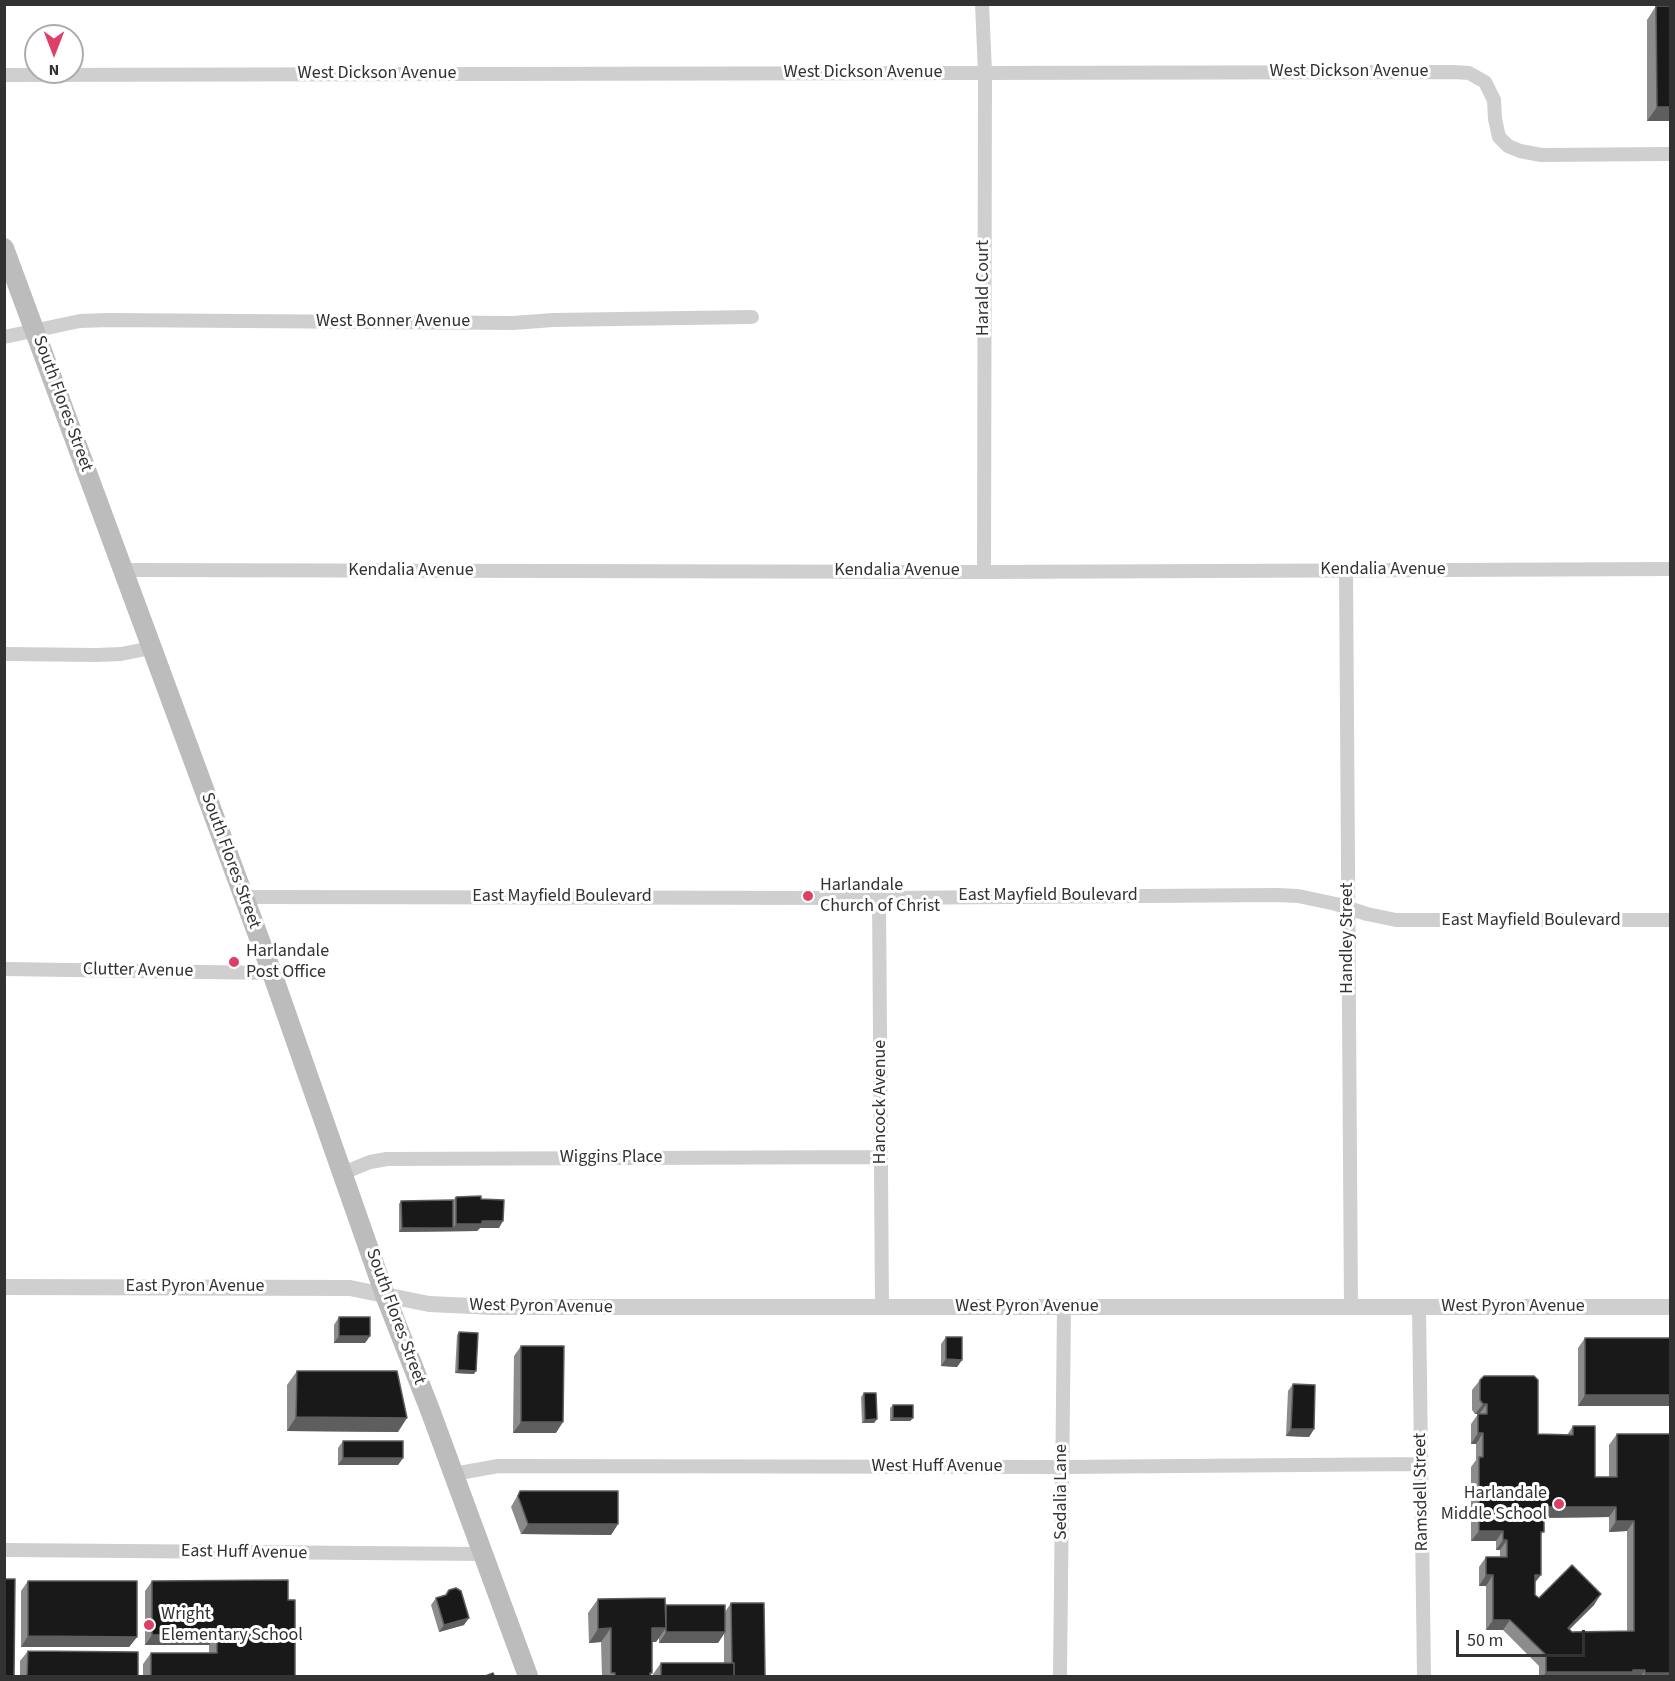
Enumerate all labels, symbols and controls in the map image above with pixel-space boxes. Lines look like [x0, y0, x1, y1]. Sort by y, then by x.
north arrow [24, 24, 84, 84]
text: N [49, 59, 59, 81]
street label: West Dickson Avenue [1270, 61, 1428, 83]
street label: West Dickson Avenue [784, 62, 942, 84]
street label: West Dickson Avenue [298, 63, 456, 85]
street label: Harald Court [973, 240, 995, 336]
street label: West Bonner Avenue [316, 311, 470, 333]
street label: South Flores Street [27, 333, 97, 475]
street label: Kendalia Avenue [1320, 559, 1446, 581]
street label: Kendalia Avenue [348, 560, 474, 582]
street label: Kendalia Avenue [834, 560, 960, 582]
street label: South Flores Street [195, 790, 265, 932]
place label: Harlandale Church of Christ [820, 875, 940, 918]
street label: Handley Street [1337, 882, 1359, 994]
street label: East Mayfield Boulevard [958, 885, 1138, 907]
street label: East Mayfield Boulevard [472, 886, 652, 908]
marker: Harlandale Church of Christ [801, 889, 815, 903]
street label: East Mayfield Boulevard [1441, 910, 1621, 932]
place label: Harlandale Post Office [246, 941, 329, 984]
marker: Harlandale Post Office [227, 955, 241, 969]
street label: Clutter Avenue [83, 959, 193, 983]
street label: Hancock Avenue [870, 1040, 892, 1164]
street label: Wiggins Place [560, 1147, 662, 1169]
street label: South Flores Street [360, 1246, 430, 1388]
street label: East Pyron Avenue [126, 1276, 264, 1298]
street label: West Pyron Avenue [469, 1295, 613, 1319]
street label: West Pyron Avenue [955, 1296, 1099, 1318]
street label: West Pyron Avenue [1441, 1296, 1585, 1318]
street label: Ramsdell Street [1410, 1433, 1434, 1551]
street label: Sedalia Lane [1051, 1444, 1073, 1540]
street label: West Huff Avenue [872, 1456, 1002, 1478]
place label: Harlandale Middle School [1441, 1483, 1547, 1526]
marker: Harlandale Middle School [1552, 1497, 1566, 1511]
street label: East Huff Avenue [181, 1541, 307, 1565]
place label: Wright Elementary School [161, 1604, 303, 1646]
marker: Wright Elementary School [142, 1618, 156, 1632]
scale bar [1459, 1618, 1588, 1656]
text: 50 m [1467, 1628, 1503, 1653]

